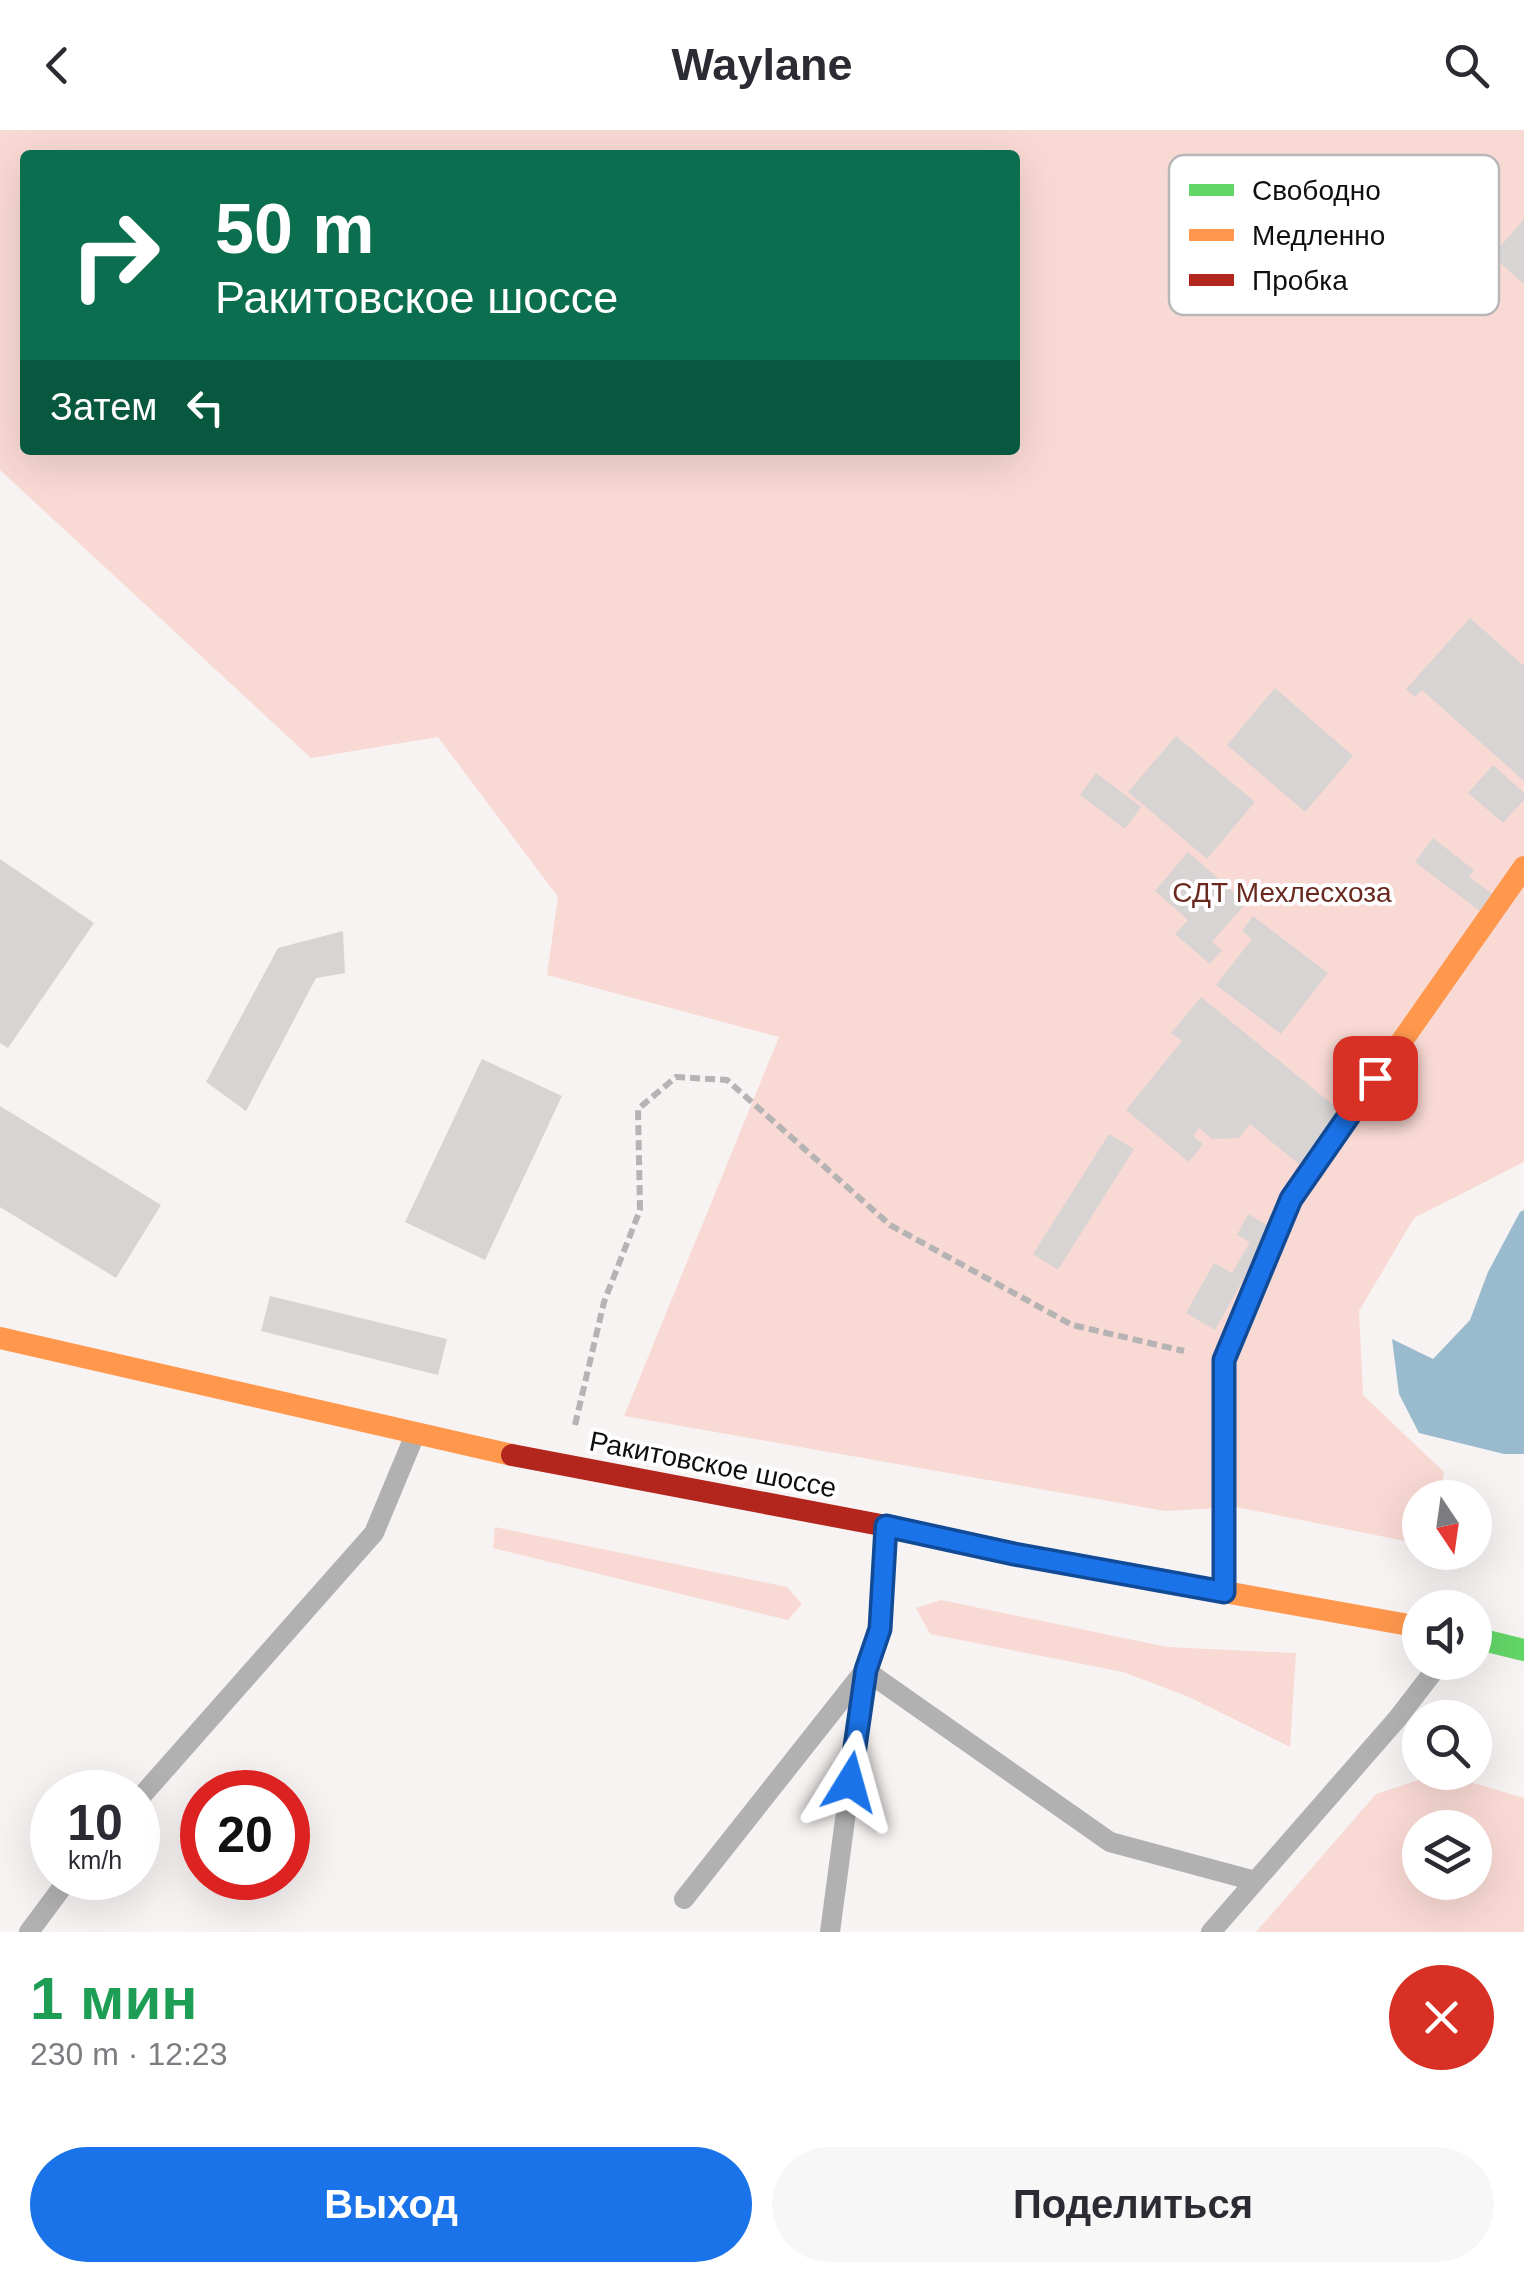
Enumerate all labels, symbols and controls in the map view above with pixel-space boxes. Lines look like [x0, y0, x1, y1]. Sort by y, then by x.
icon: back [30, 38, 85, 93]
icon: search [1439, 38, 1494, 93]
text: Waylane [672, 39, 852, 90]
legend [1169, 155, 1499, 315]
text: Свободно [1252, 175, 1381, 206]
icon: right [50, 190, 180, 320]
text: 50 m [215, 190, 375, 268]
text: Медленно [1252, 220, 1385, 251]
text: Пробка [1252, 265, 1348, 296]
text: Ракитовское шоссе [215, 272, 618, 323]
icon: left [178, 380, 233, 435]
text: Затем [50, 386, 158, 428]
park label: СДТ Мехлесхоза [1172, 877, 1392, 908]
pin [1333, 1036, 1418, 1121]
icon: arrive [1348, 1051, 1403, 1106]
street label: Ракитовское шоссе [587, 1425, 839, 1504]
north arrow [1402, 1480, 1492, 1570]
map controls [1402, 1480, 1492, 1900]
button: sound [1402, 1590, 1492, 1680]
button: search [1402, 1700, 1492, 1790]
position arrow [798, 1730, 902, 1834]
speed limit sign: 20 [180, 1770, 310, 1900]
text: 10 [67, 1795, 123, 1851]
button: layers [1402, 1810, 1492, 1900]
text: km/h [68, 1846, 122, 1874]
text: 1 мин [30, 1965, 198, 2032]
button: close [1389, 1965, 1494, 2070]
text: 230 m · 12:23 [30, 2036, 227, 2072]
button: Выход [30, 2147, 752, 2262]
button: Поделиться [772, 2147, 1494, 2262]

